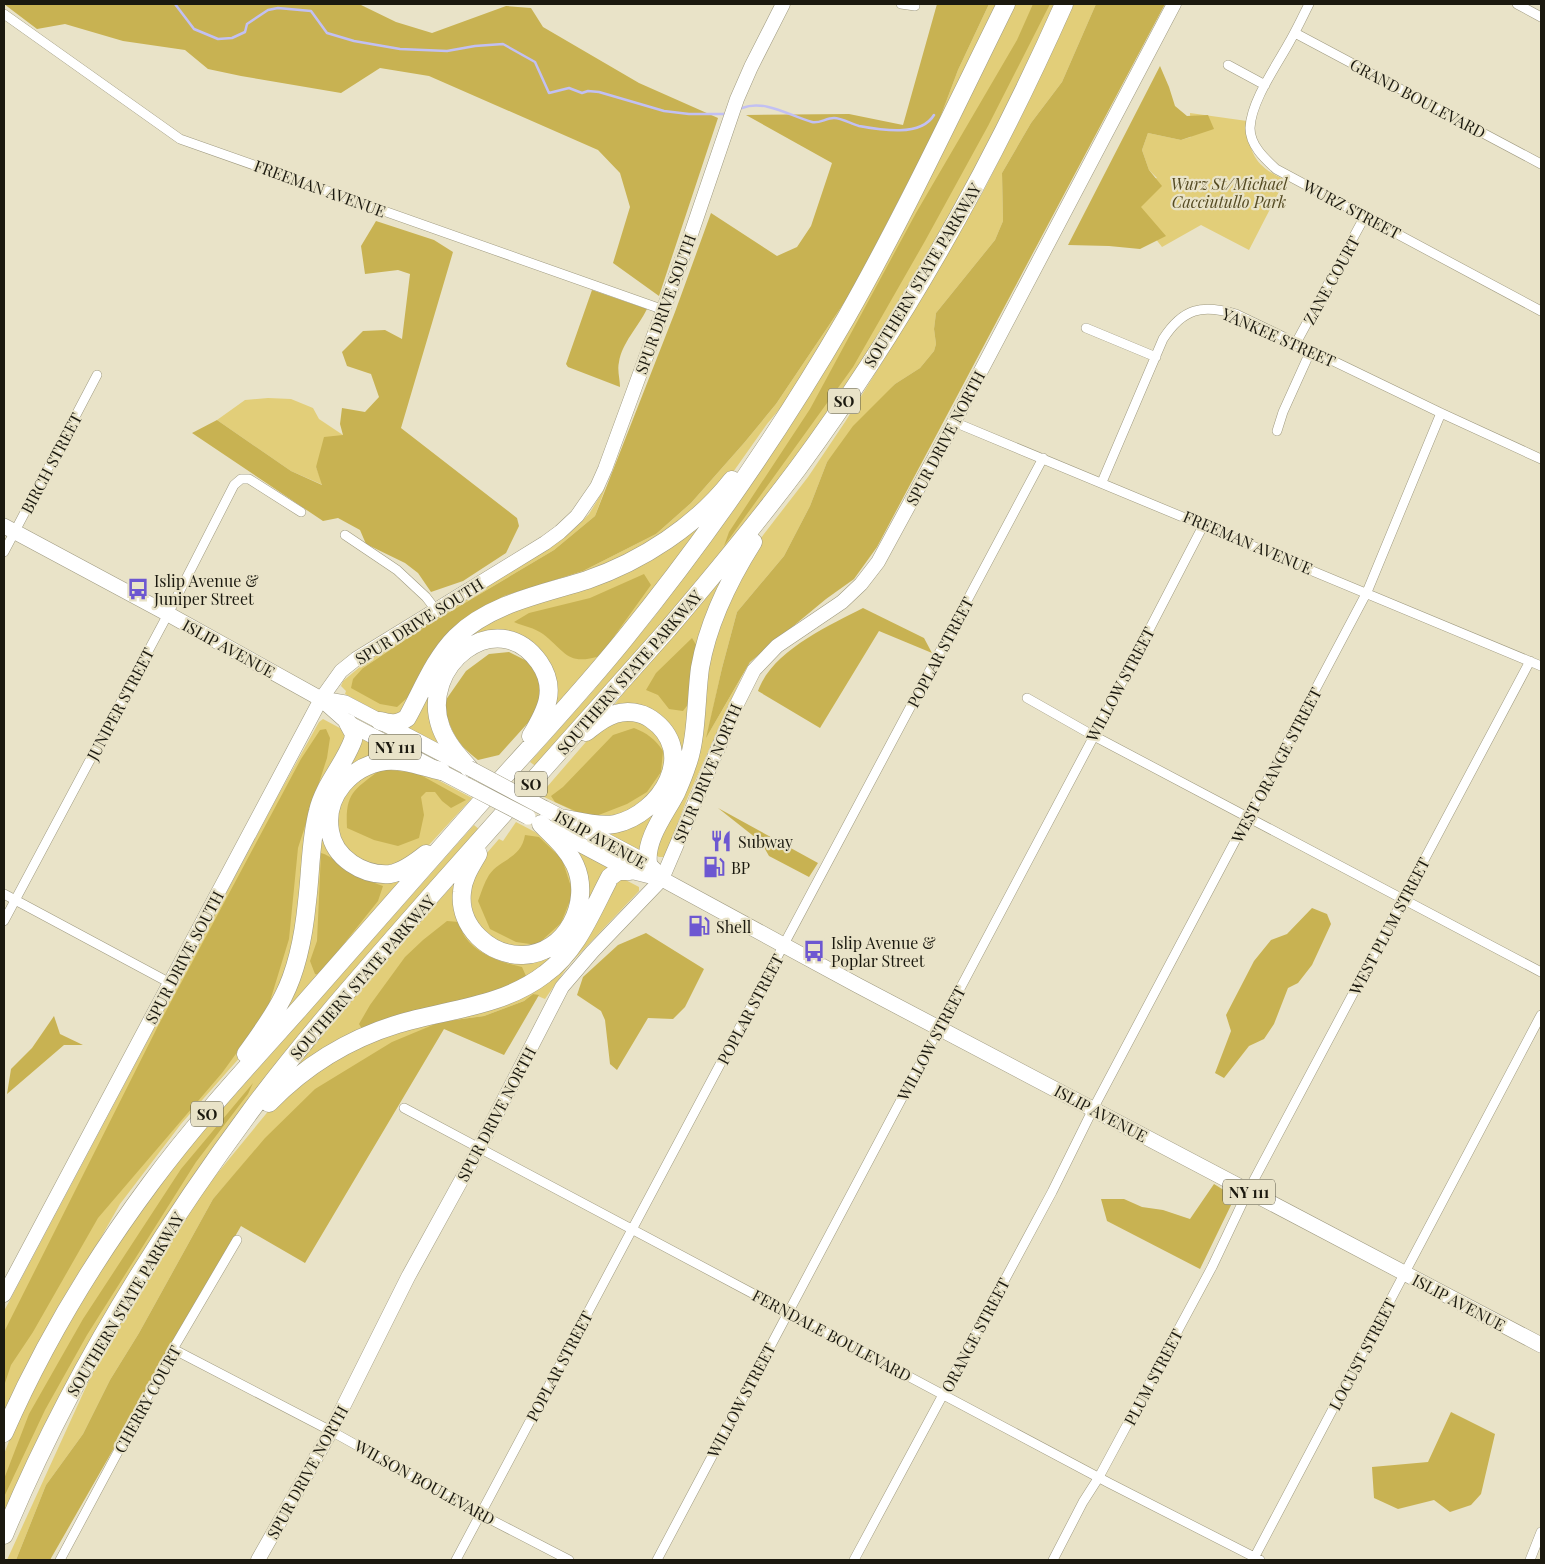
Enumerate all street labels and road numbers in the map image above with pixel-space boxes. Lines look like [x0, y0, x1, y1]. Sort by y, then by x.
street label: GRAND BOULEVARD [1347, 53, 1489, 143]
street label: FREEMAN AVENUE [251, 154, 389, 222]
street label: WURZ STREET [1299, 174, 1404, 244]
street label: SOUTHERN STATE PARKWAY [859, 179, 986, 371]
street label: SPUR DRIVE SOUTH [630, 231, 700, 377]
street label: ZANE COURT [1298, 232, 1364, 328]
street label: YANKEE STREET [1218, 302, 1339, 371]
street label: SPUR DRIVE NORTH [901, 367, 989, 509]
road number: SO [828, 388, 860, 414]
street label: BIRCH STREET [16, 409, 86, 517]
street label: FREEMAN AVENUE [1180, 505, 1316, 579]
street label: SPUR DRIVE SOUTH [351, 573, 487, 669]
street label: SOUTHERN STATE PARKWAY [552, 585, 707, 759]
street label: POPLAR STREET [902, 593, 978, 711]
street label: ISLIP AVENUE [179, 614, 279, 682]
street label: WILLOW STREET [1081, 623, 1159, 746]
street label: JUNIPER STREET [81, 644, 159, 765]
street label: WEST ORANGE STREET [1226, 684, 1326, 847]
street label: SPUR DRIVE NORTH [668, 700, 746, 846]
road number: NY 111 [369, 734, 421, 760]
road number: SO [515, 772, 547, 796]
street label: ISLIP AVENUE [551, 805, 651, 873]
street label: WEST PLUM STREET [1343, 854, 1434, 999]
street label: SPUR DRIVE SOUTH [140, 887, 228, 1027]
street label: SOUTHERN STATE PARKWAY [285, 890, 440, 1064]
street label: POPLAR STREET [712, 950, 788, 1068]
street label: WILLOW STREET [892, 982, 970, 1105]
street label: SPUR DRIVE NORTH [452, 1043, 540, 1185]
street label: ISLIP AVENUE [1051, 1080, 1151, 1146]
road number: SO [191, 1102, 223, 1126]
road number: NY 111 [1223, 1180, 1275, 1204]
street label: SOUTHERN STATE PARKWAY [62, 1208, 189, 1400]
street label: ISLIP AVENUE [1409, 1269, 1509, 1335]
street label: ORANGE STREET [936, 1274, 1014, 1396]
street label: FERNDALE BOULEVARD [749, 1284, 915, 1386]
street label: LOCUST STREET [1324, 1294, 1400, 1414]
street label: POPLAR STREET [521, 1307, 597, 1425]
street label: PLUM STREET [1119, 1325, 1187, 1429]
street label: WILLOW STREET [702, 1339, 780, 1462]
street label: CHERRY COURT [109, 1342, 185, 1456]
street label: SPUR DRIVE NORTH [262, 1402, 352, 1542]
street label: WILSON BOULEVARD [350, 1434, 499, 1529]

